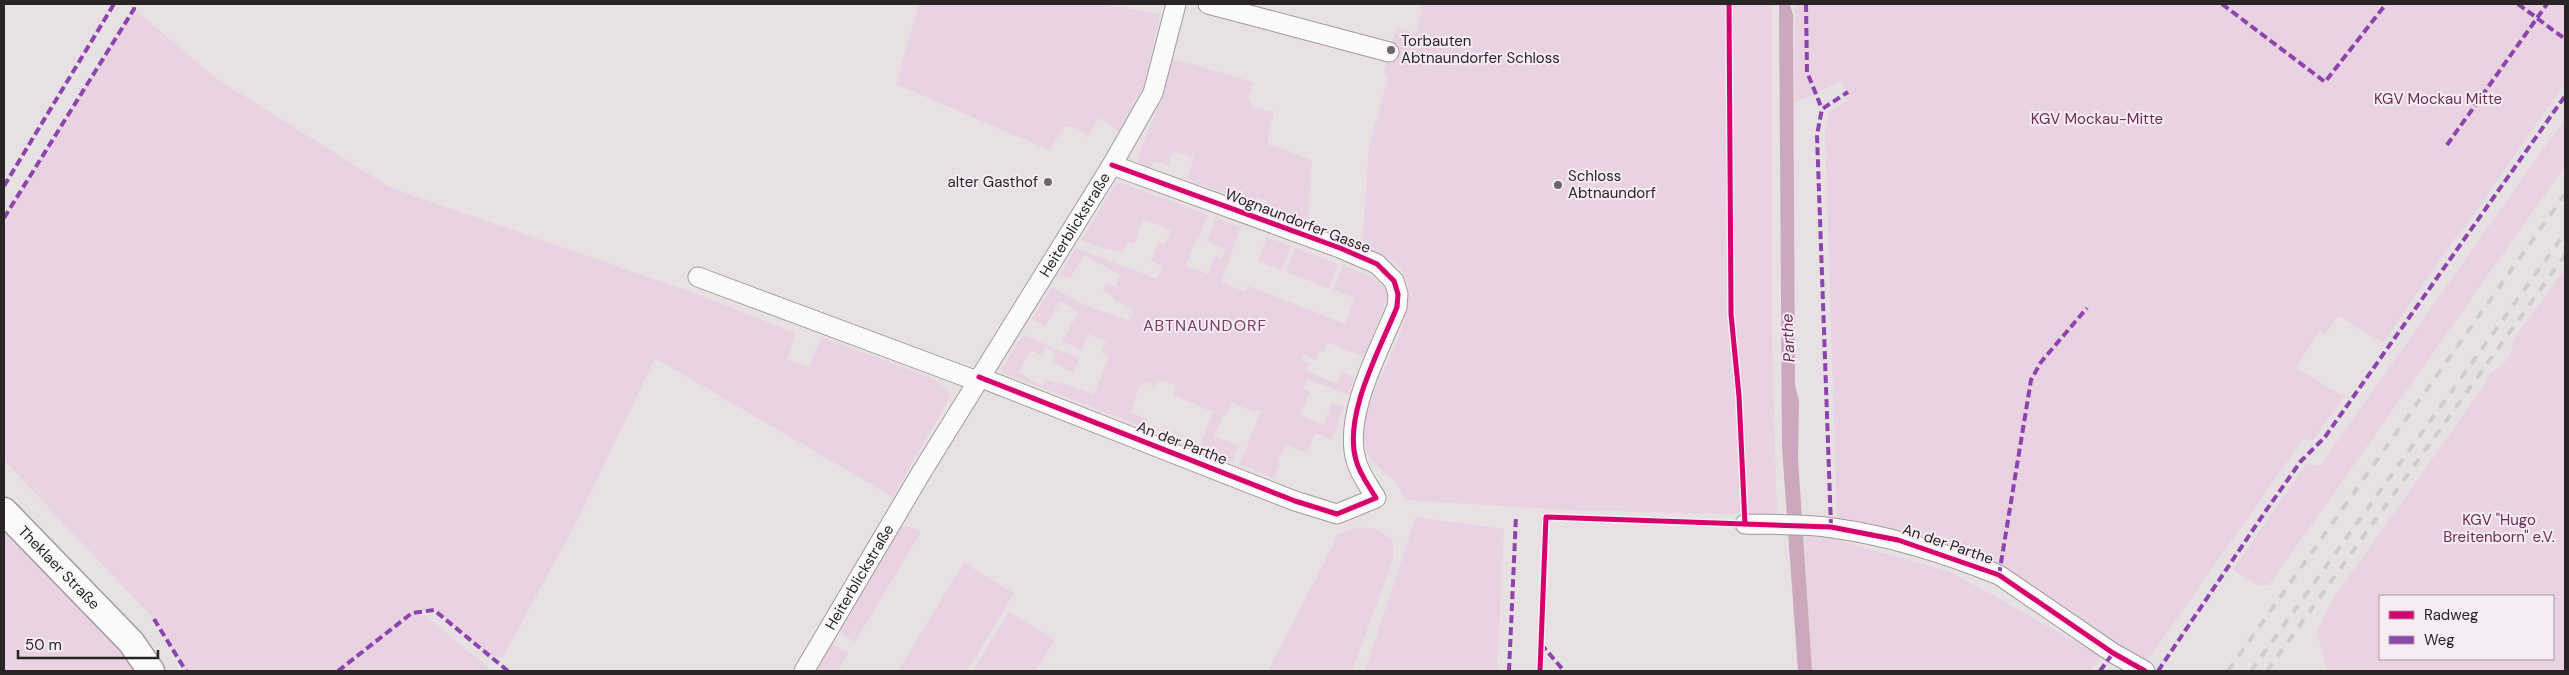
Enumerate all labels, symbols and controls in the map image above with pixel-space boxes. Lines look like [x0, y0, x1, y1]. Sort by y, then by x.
place label: Torbauten Abtnaundorfer Schloss [1401, 31, 1560, 68]
marker: Torbauten Abtnaundorfer Schloss [1385, 44, 1397, 56]
park label: KGV Mockau Mitte [2374, 89, 2502, 109]
park label: KGV Mockau-Mitte [2031, 109, 2163, 129]
place label: Schloss Abtnaundorf [1568, 166, 1656, 203]
street label: Heiterblickstraße [1035, 169, 1115, 281]
place label: alter Gasthof [948, 172, 1038, 192]
marker: alter Gasthof [1042, 176, 1054, 188]
marker: Schloss Abtnaundorf [1552, 179, 1564, 191]
street label: Wognaundorfer Gasse [1222, 184, 1374, 258]
water label: Parthe [1776, 313, 1800, 363]
district label: ABTNAUNDORF [1143, 315, 1267, 336]
street label: An der Parthe [1134, 417, 1230, 469]
park label: KGV "Hugo Breitenborn" e.V. [2443, 510, 2555, 547]
street label: An der Parthe [1900, 519, 1996, 569]
street label: Heiterblickstraße [820, 521, 898, 634]
street label: Theklaer Straße [14, 522, 104, 614]
legend [2379, 595, 2554, 660]
text: Radweg [2424, 605, 2478, 625]
scale bar [18, 628, 158, 660]
text: Weg [2424, 630, 2455, 650]
text: 50 m [25, 635, 62, 655]

